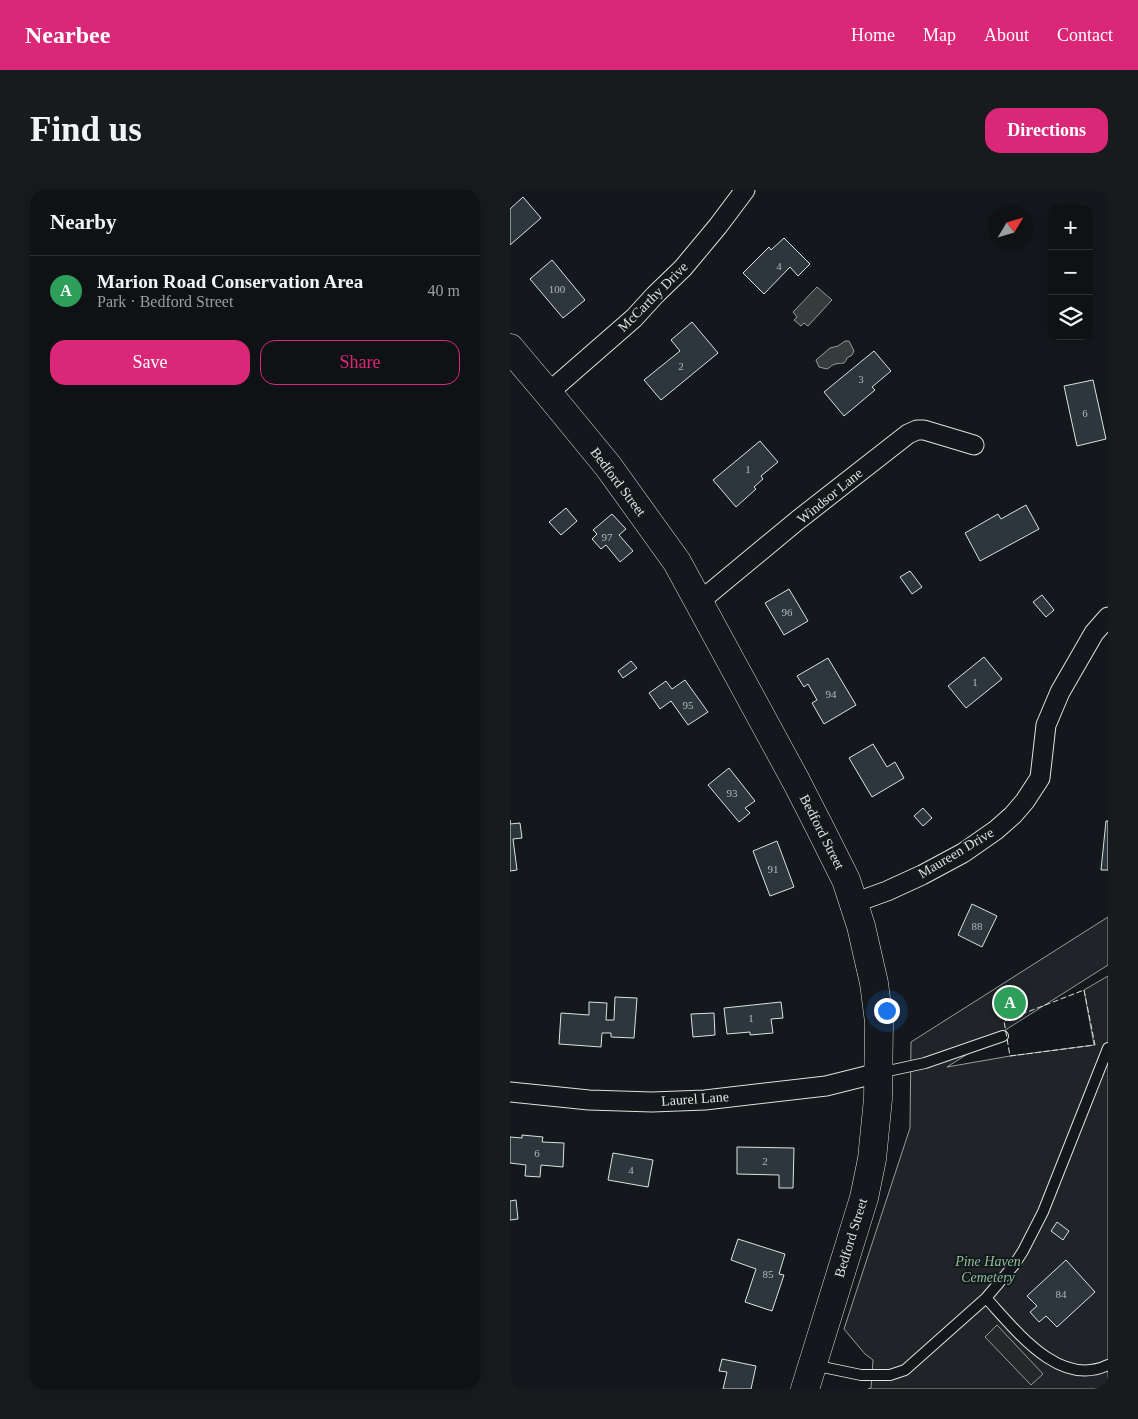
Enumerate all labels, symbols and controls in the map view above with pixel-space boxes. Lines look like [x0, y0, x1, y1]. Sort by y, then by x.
text: Nearbee [25, 22, 110, 48]
text: Home [851, 25, 895, 45]
text: Map [923, 25, 956, 45]
text: About [984, 25, 1029, 45]
text: Contact [1057, 25, 1113, 45]
button: Directions [985, 108, 1108, 153]
text: Find us [30, 110, 142, 149]
north arrow [988, 205, 1033, 250]
map controls [1048, 205, 1093, 340]
button: + [1048, 205, 1093, 250]
text: Nearby [50, 210, 117, 234]
button: − [1048, 250, 1093, 295]
street label: McCarthy Drive [615, 259, 691, 335]
house number: 4 [776, 260, 782, 272]
text: Marion Road Conservation Area [97, 271, 363, 292]
text: A [60, 282, 72, 299]
text: 40 m [428, 282, 460, 299]
house number: 100 [549, 283, 566, 295]
text: Park · Bedford Street [97, 293, 233, 310]
button: layers [1048, 295, 1093, 340]
button: Save [50, 340, 250, 385]
button: Share [260, 340, 460, 385]
house number: 2 [678, 360, 684, 372]
house number: 3 [858, 373, 864, 385]
house number: 6 [1082, 407, 1088, 419]
street label: Bedford Street [587, 445, 649, 519]
house number: 1 [745, 463, 751, 475]
street label: Windsor Lane [795, 465, 865, 527]
house number: 97 [602, 531, 613, 543]
house number: 96 [782, 606, 793, 618]
house number: 1 [972, 676, 978, 688]
house number: 94 [826, 688, 837, 700]
house number: 95 [683, 699, 694, 711]
house number: 93 [727, 787, 738, 799]
street label: Bedford Street [797, 792, 847, 872]
street label: Maureen Drive [916, 825, 996, 881]
house number: 91 [768, 863, 779, 875]
house number: 88 [972, 920, 983, 932]
pin: A [994, 984, 1026, 1022]
your location [874, 998, 900, 1024]
house number: 1 [748, 1012, 754, 1024]
street label: Laurel Lane [661, 1089, 729, 1109]
house number: 6 [534, 1147, 540, 1159]
house number: 2 [762, 1155, 768, 1167]
house number: 4 [628, 1164, 634, 1176]
street label: Bedford Street [832, 1196, 870, 1279]
park label: Pine Haven Cemetery [954, 1254, 1021, 1285]
house number: 85 [763, 1268, 774, 1280]
house number: 84 [1056, 1288, 1067, 1300]

